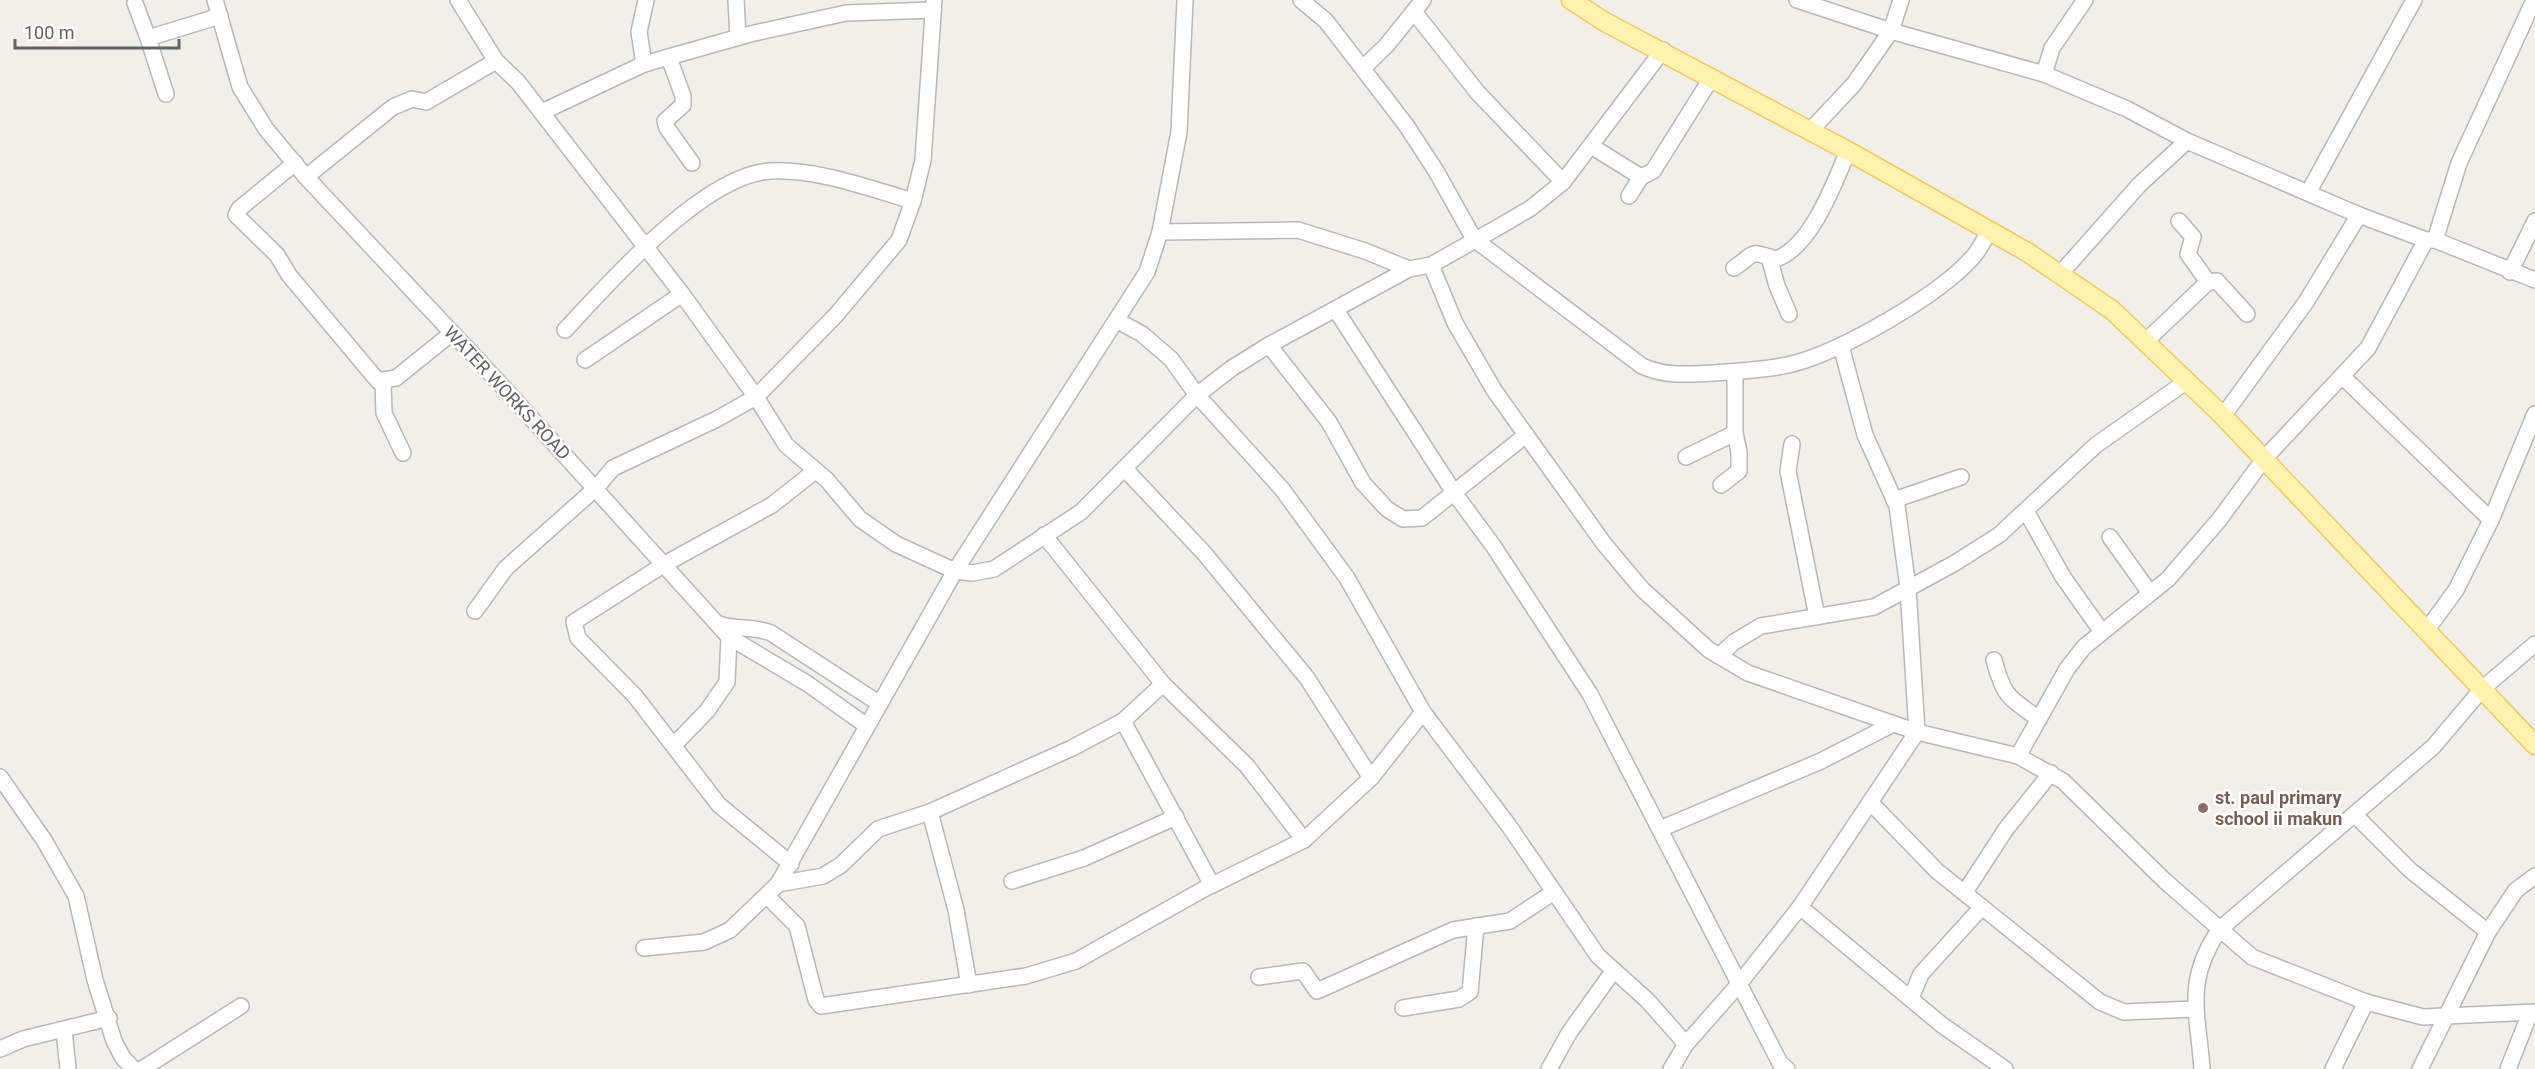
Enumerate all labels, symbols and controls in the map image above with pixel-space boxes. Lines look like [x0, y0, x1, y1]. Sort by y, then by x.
scale bar [15, 12, 178, 50]
text: 100 m [24, 22, 75, 43]
street label: WATER WORKS ROAD [440, 321, 575, 464]
place label: st. paul primary school ii makun [2215, 787, 2343, 829]
marker: st. paul primary school ii makun [2196, 801, 2210, 815]

